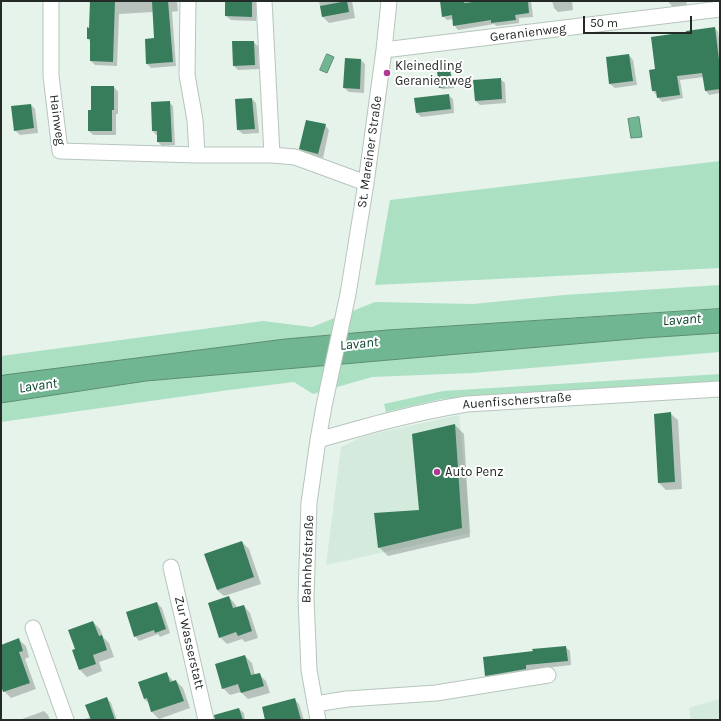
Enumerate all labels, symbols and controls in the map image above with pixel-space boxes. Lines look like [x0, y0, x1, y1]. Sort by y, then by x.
scale bar [585, 8, 694, 34]
text: 50 m [590, 16, 618, 30]
street label: Geranienweg [489, 21, 567, 45]
place label: Kleinedling Geranienweg [395, 58, 472, 89]
marker: Kleinedling Geranienweg [382, 68, 392, 78]
street label: Hainweg [46, 94, 68, 146]
street label: St. Mareiner Straße [354, 95, 386, 209]
water label: Lavant [662, 310, 702, 330]
water label: Lavant [339, 334, 379, 354]
water label: Lavant [18, 375, 58, 397]
street label: Auenfischerstraße [462, 389, 572, 413]
place label: Auto Penz [445, 464, 503, 480]
marker: Auto Penz [432, 467, 442, 477]
street label: Bahnhofstraße [299, 515, 317, 603]
street label: Zur Wasserstatt [171, 595, 207, 691]

